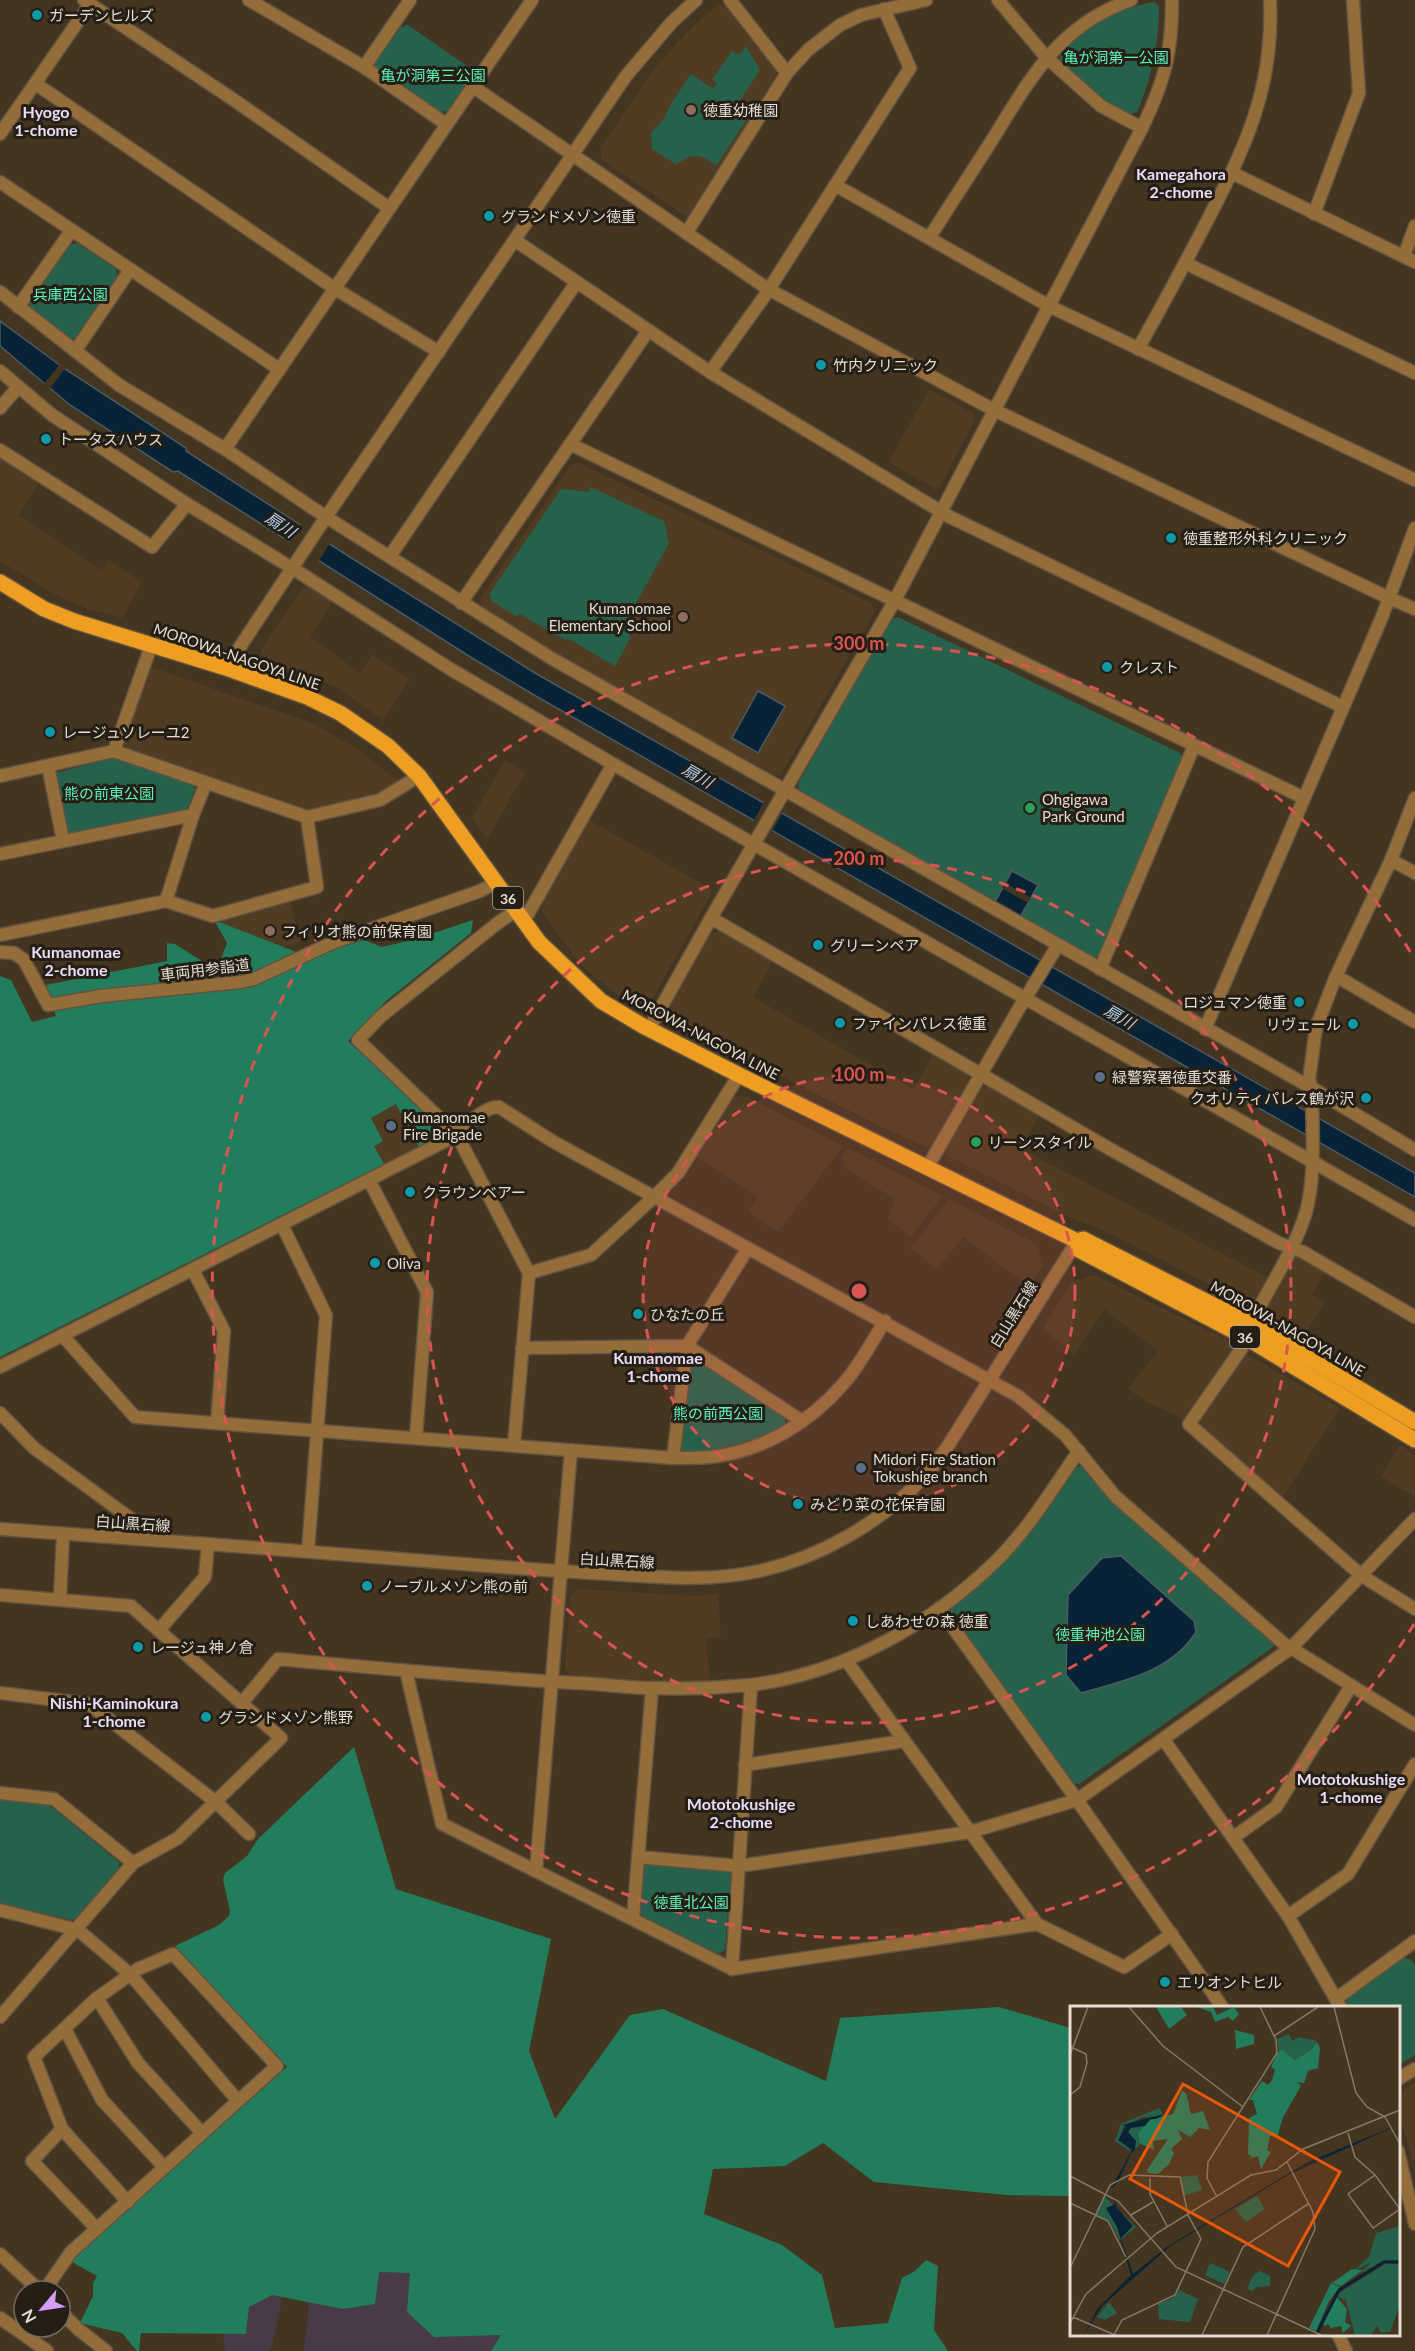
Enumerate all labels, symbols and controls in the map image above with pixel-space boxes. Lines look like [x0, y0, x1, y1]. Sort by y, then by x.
place label: ガーデンヒルズ [49, 6, 154, 24]
marker: ガーデンヒルズ [30, 8, 44, 22]
park label: 亀が洞第一公園 [1063, 48, 1169, 66]
park label: 亀が洞第三公園 [380, 66, 486, 84]
place label: 徳重幼稚園 [703, 101, 778, 119]
district label: Hyogo 1-chome [14, 102, 78, 139]
marker: 徳重幼稚園 [684, 103, 698, 117]
district label: Kamegahora 2-chome [1136, 164, 1226, 201]
place label: グランドメゾン徳重 [501, 207, 636, 225]
marker: グランドメゾン徳重 [482, 209, 496, 223]
park label: 兵庫西公園 [32, 285, 108, 303]
place label: 竹内クリニック [833, 356, 938, 374]
marker: 竹内クリニック [814, 358, 828, 372]
place label: トータスハウス [58, 430, 163, 448]
marker: トータスハウス [39, 432, 53, 446]
water label: 扇川 [262, 507, 301, 542]
place label: 徳重整形外科クリニック [1183, 529, 1348, 547]
marker: 徳重整形外科クリニック [1164, 531, 1178, 545]
place label: Kumanomae Elementary School [549, 599, 671, 634]
marker: Kumanomae Elementary School [676, 610, 690, 624]
street label: MOROWA-NAGOYA LINE [151, 619, 323, 693]
text: 300 m [834, 632, 884, 654]
place label: クレスト [1119, 658, 1179, 676]
marker: クレスト [1100, 660, 1114, 674]
place label: レージュソレーユ2 [62, 723, 189, 741]
marker: レージュソレーユ2 [43, 725, 57, 739]
water label: 扇川 [679, 759, 718, 792]
park label: 熊の前東公園 [64, 784, 154, 802]
place label: Ohgigawa Park Ground [1042, 790, 1125, 825]
marker: Ohgigawa Park Ground [1023, 801, 1037, 815]
text: 200 m [834, 847, 884, 869]
road number: 36 [493, 887, 523, 909]
place label: フィリオ熊の前保育園 [282, 922, 432, 940]
marker: フィリオ熊の前保育園 [263, 924, 277, 938]
place label: グリーンペア [830, 936, 919, 954]
marker: グリーンペア [811, 938, 825, 952]
district label: Kumanomae 2-chome [31, 942, 121, 979]
street label: 車両用参詣道 [159, 955, 251, 983]
street label: MOROWA-NAGOYA LINE [619, 985, 783, 1083]
place label: ロジュマン徳重 [1183, 993, 1287, 1011]
marker: ロジュマン徳重 [1292, 995, 1306, 1009]
water label: 扇川 [1101, 1000, 1140, 1033]
place label: ファインパレス徳重 [852, 1014, 987, 1032]
place label: リヴェール [1266, 1015, 1341, 1033]
marker: ファインパレス徳重 [833, 1016, 847, 1030]
marker: リヴェール [1346, 1017, 1360, 1031]
text: 100 m [834, 1063, 884, 1085]
place label: 緑警察署徳重交番 [1112, 1068, 1232, 1086]
marker: 緑警察署徳重交番 [1093, 1070, 1107, 1084]
place label: クオリティパレス鶴が沢 [1190, 1089, 1354, 1107]
marker: クオリティパレス鶴が沢 [1359, 1091, 1373, 1105]
place label: Kumanomae Fire Brigade [403, 1108, 485, 1143]
marker: Kumanomae Fire Brigade [384, 1119, 398, 1133]
place label: リーンスタイル [988, 1133, 1092, 1151]
marker: リーンスタイル [969, 1135, 983, 1149]
place label: クラウンベアー [422, 1183, 526, 1201]
marker: クラウンベアー [403, 1185, 417, 1199]
place label: Oliva [387, 1254, 421, 1272]
marker: Oliva [368, 1256, 382, 1270]
street label: MOROWA-NAGOYA LINE [1208, 1276, 1368, 1380]
street label: 白山黒石線 [985, 1277, 1041, 1351]
centre of rings [849, 1281, 869, 1301]
place label: ひなたの丘 [650, 1305, 725, 1323]
marker: ひなたの丘 [631, 1307, 645, 1321]
road number: 36 [1230, 1326, 1260, 1348]
district label: Kumanomae 1-chome [613, 1348, 703, 1385]
park label: 熊の前西公園 [673, 1404, 763, 1422]
place label: Midori Fire Station Tokushige branch [873, 1450, 996, 1485]
marker: Midori Fire Station Tokushige branch [854, 1461, 868, 1475]
place label: みどり菜の花保育園 [810, 1495, 945, 1513]
marker: みどり菜の花保育園 [791, 1497, 805, 1511]
street label: 白山黒石線 [95, 1511, 171, 1535]
street label: 白山黒石線 [579, 1549, 655, 1571]
place label: ノーブルメゾン熊の前 [379, 1577, 528, 1595]
marker: ノーブルメゾン熊の前 [360, 1579, 374, 1593]
place label: しあわせの森 徳重 [865, 1612, 989, 1630]
marker: しあわせの森 徳重 [846, 1614, 860, 1628]
park label: 徳重神池公園 [1055, 1625, 1145, 1643]
place label: レージュ神ノ倉 [150, 1638, 254, 1656]
marker: レージュ神ノ倉 [131, 1640, 145, 1654]
district label: Nishi-Kaminokura 1-chome [50, 1693, 178, 1730]
place label: グランドメゾン熊野 [218, 1708, 353, 1726]
marker: グランドメゾン熊野 [199, 1710, 213, 1724]
district label: Mototokushige 1-chome [1297, 1769, 1406, 1806]
district label: Mototokushige 2-chome [687, 1794, 796, 1831]
park label: 徳重北公園 [653, 1893, 729, 1911]
place label: エリオントヒル [1177, 1973, 1282, 1991]
marker: エリオントヒル [1158, 1975, 1172, 1989]
inset map [1070, 2006, 1400, 2336]
north arrow [12, 2279, 72, 2339]
text: N [17, 2307, 40, 2327]

